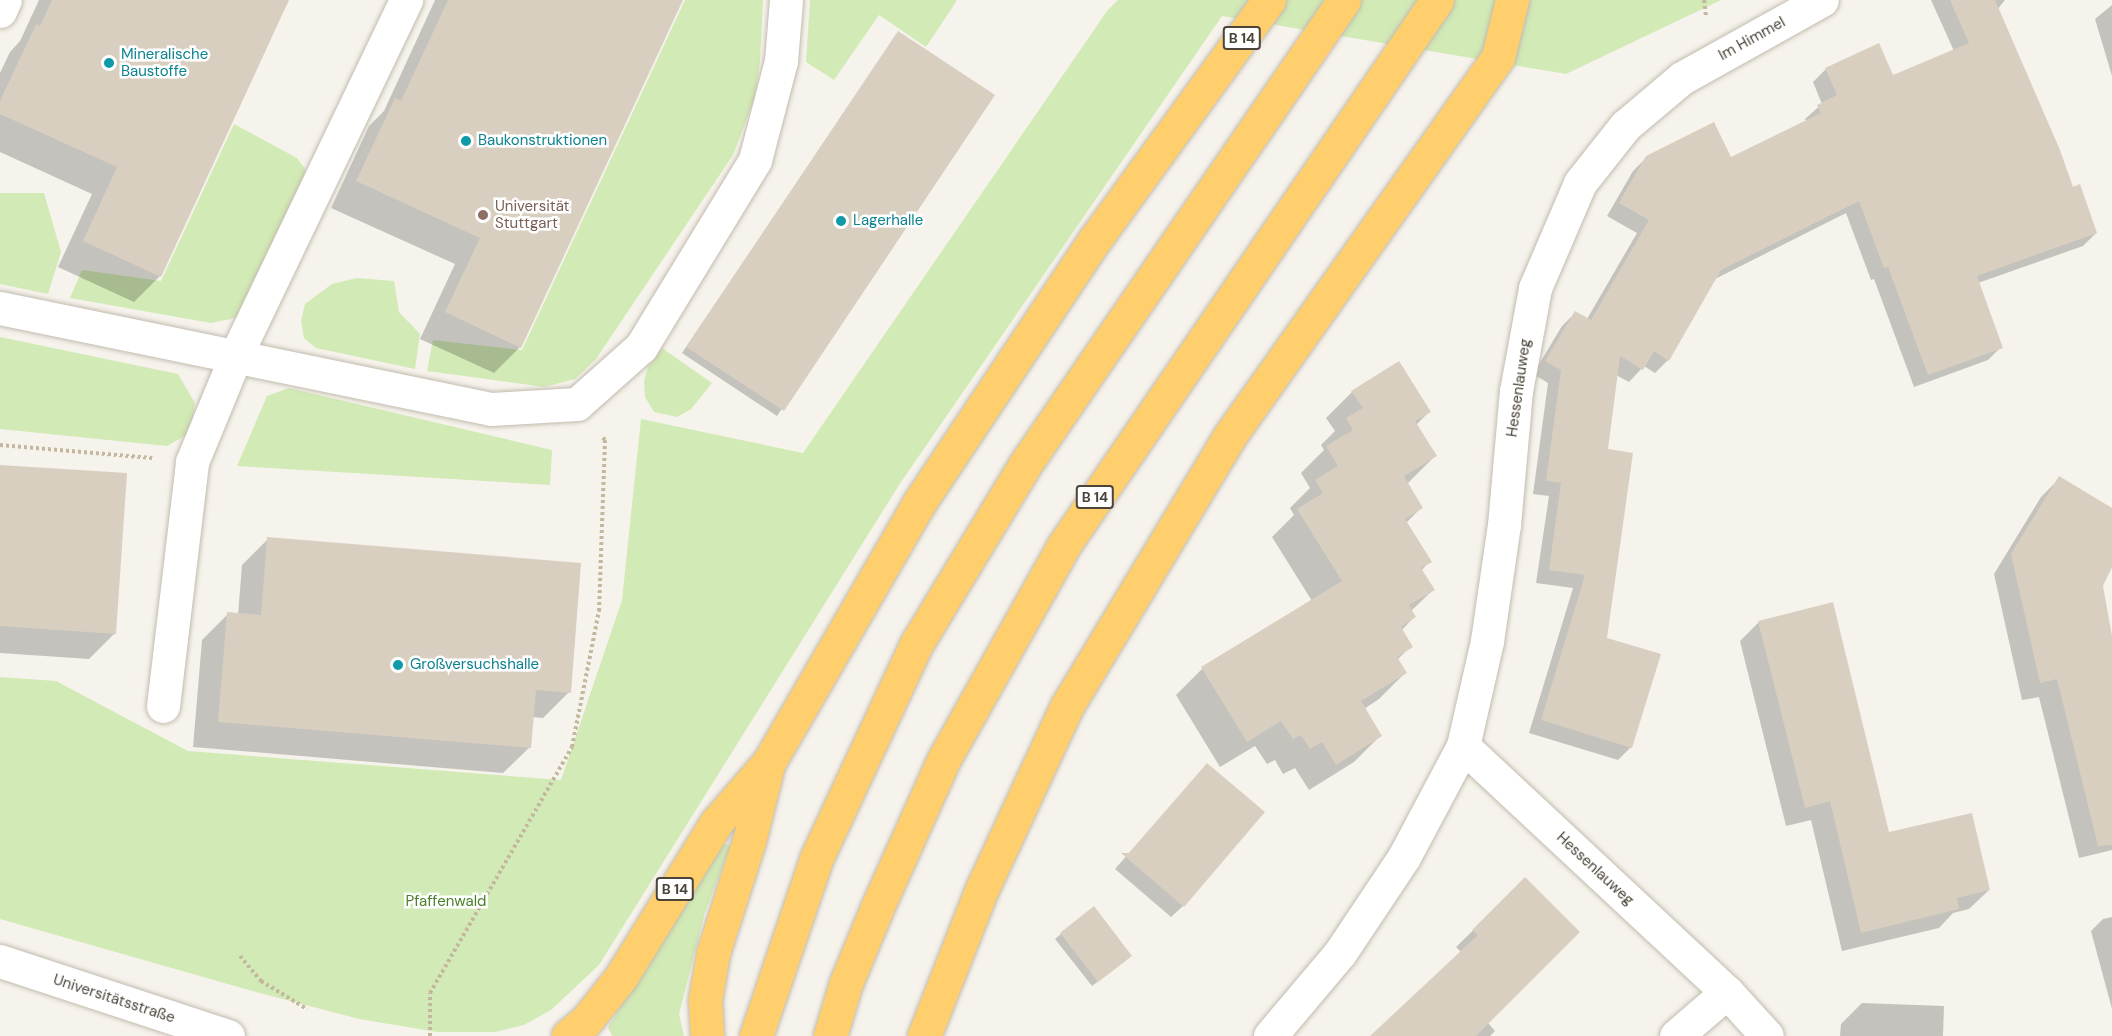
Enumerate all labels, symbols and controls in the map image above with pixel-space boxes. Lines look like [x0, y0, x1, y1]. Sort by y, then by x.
street label: Im Himmel [1716, 13, 1788, 65]
road number: B 14 [1222, 27, 1262, 49]
place label: Mineralische Baustoffe [121, 45, 208, 80]
marker: Mineralische Baustoffe [102, 56, 116, 70]
place label: Baukonstruktionen [478, 132, 607, 150]
marker: Baukonstruktionen [459, 134, 473, 148]
place label: Universität Stuttgart [495, 197, 569, 232]
marker: Universität Stuttgart [476, 208, 490, 222]
place label: Lagerhalle [853, 212, 923, 230]
marker: Lagerhalle [834, 214, 848, 228]
street label: Hessenlauweg [1503, 338, 1535, 438]
road number: B 14 [1076, 486, 1114, 508]
place label: Großversuchshalle [410, 656, 539, 674]
marker: Großversuchshalle [391, 658, 405, 672]
street label: Hessenlauweg [1553, 829, 1637, 909]
road number: B 14 [656, 878, 694, 900]
park label: Pfaffenwald [406, 893, 486, 911]
street label: Universitätsstraße [51, 971, 177, 1027]

